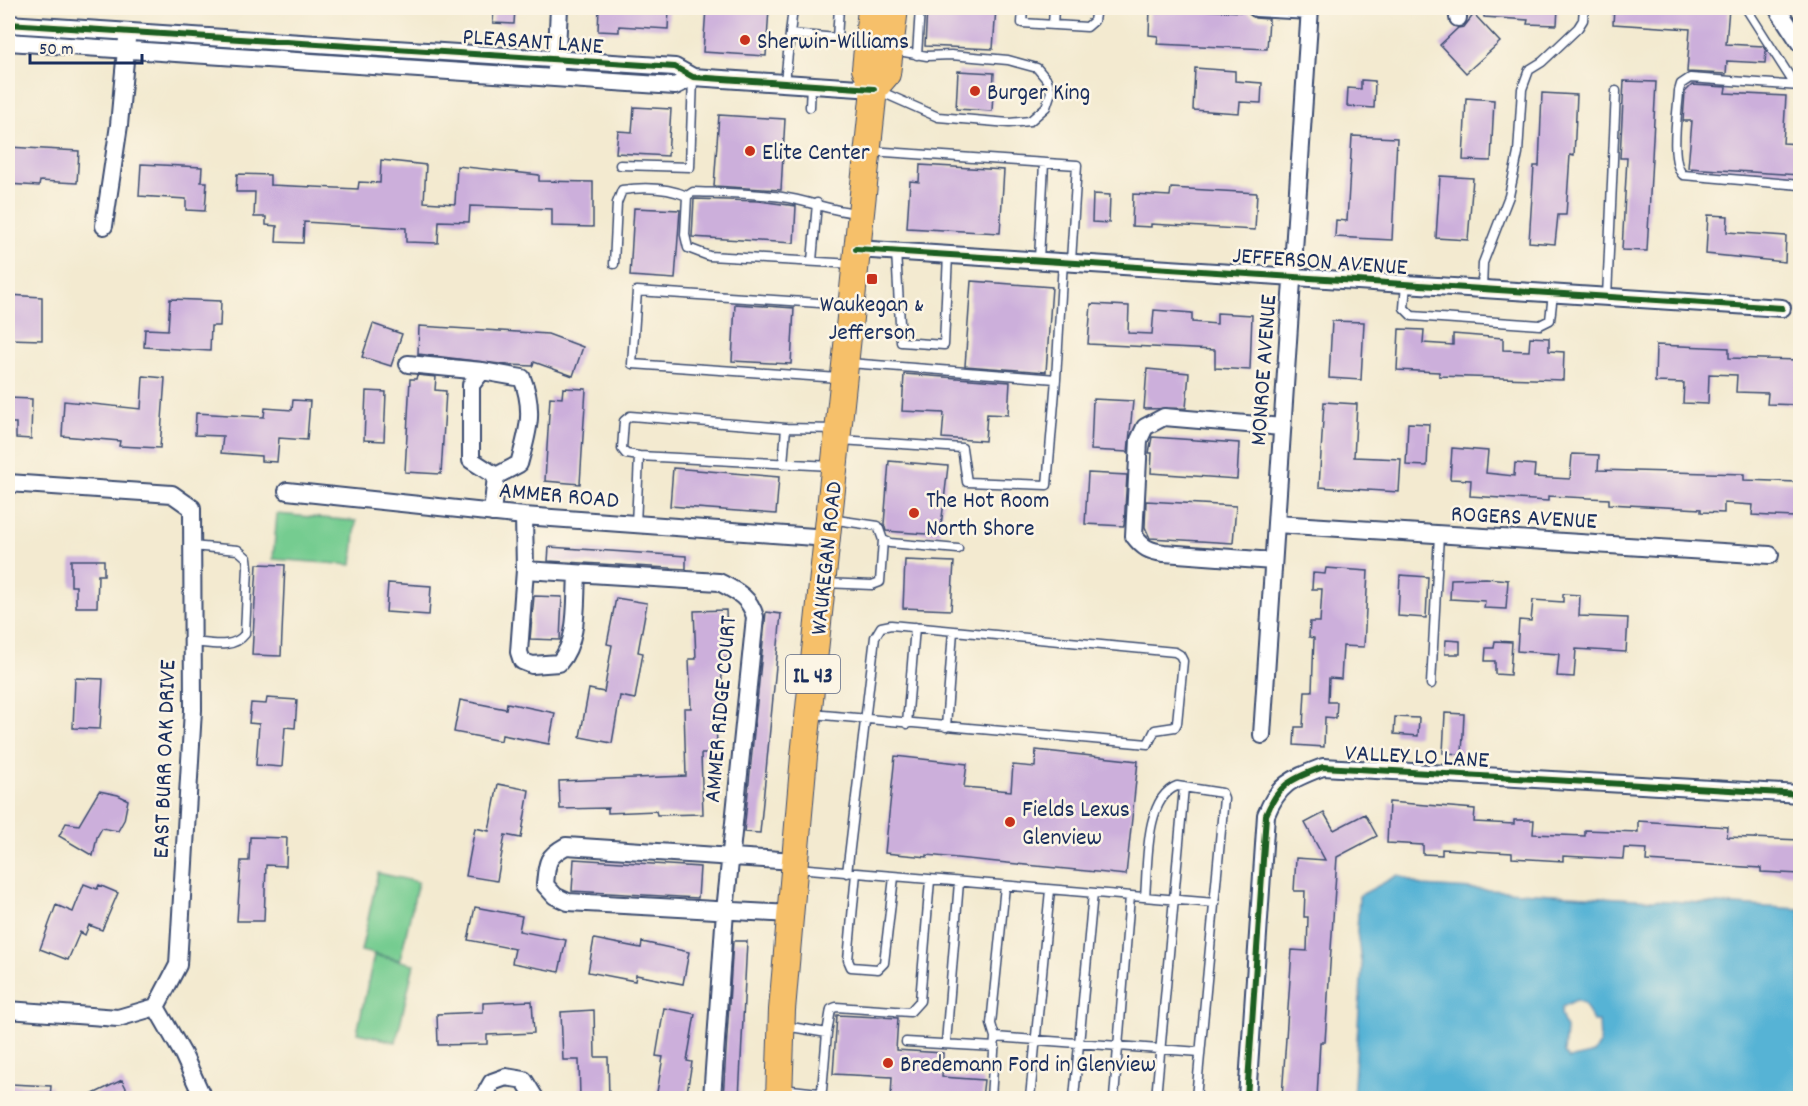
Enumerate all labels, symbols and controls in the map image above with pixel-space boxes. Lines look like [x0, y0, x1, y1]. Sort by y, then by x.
street label: PLEASANT LANE [461, 21, 604, 65]
place label: Sherwin-Williams [757, 26, 909, 60]
scale bar [30, 27, 142, 65]
marker: Sherwin-Williams [738, 33, 752, 47]
text: 50 m [39, 38, 74, 63]
place label: Burger King [987, 77, 1090, 111]
marker: Burger King [968, 84, 982, 98]
place label: Elite Center [762, 137, 870, 171]
marker: Elite Center [743, 144, 757, 158]
street label: JEFFERSON AVENUE [1231, 240, 1408, 286]
marker: Waukegan & Jefferson [865, 272, 879, 286]
place label: Waukegan & Jefferson [820, 289, 924, 351]
street label: MONROE AVENUE [1243, 293, 1287, 447]
street label: AMMER ROAD [497, 475, 620, 519]
street label: WAUKEGAN ROAD [803, 480, 853, 637]
place label: The Hot Room North Shore [926, 485, 1050, 547]
street label: ROGERS AVENUE [1450, 498, 1598, 540]
marker: The Hot Room North Shore [907, 506, 921, 520]
street label: AMMER RIDGE COURT [697, 614, 747, 804]
road number: IL 43 [786, 655, 840, 693]
street label: EAST BURR OAK DRIVE [146, 659, 186, 859]
street label: VALLEY LO LANE [1344, 737, 1490, 779]
place label: Fields Lexus Glenview [1022, 794, 1130, 856]
marker: Fields Lexus Glenview [1003, 815, 1017, 829]
place label: Bredemann Ford in Glenview [900, 1049, 1156, 1083]
marker: Bredemann Ford in Glenview [881, 1056, 895, 1070]

